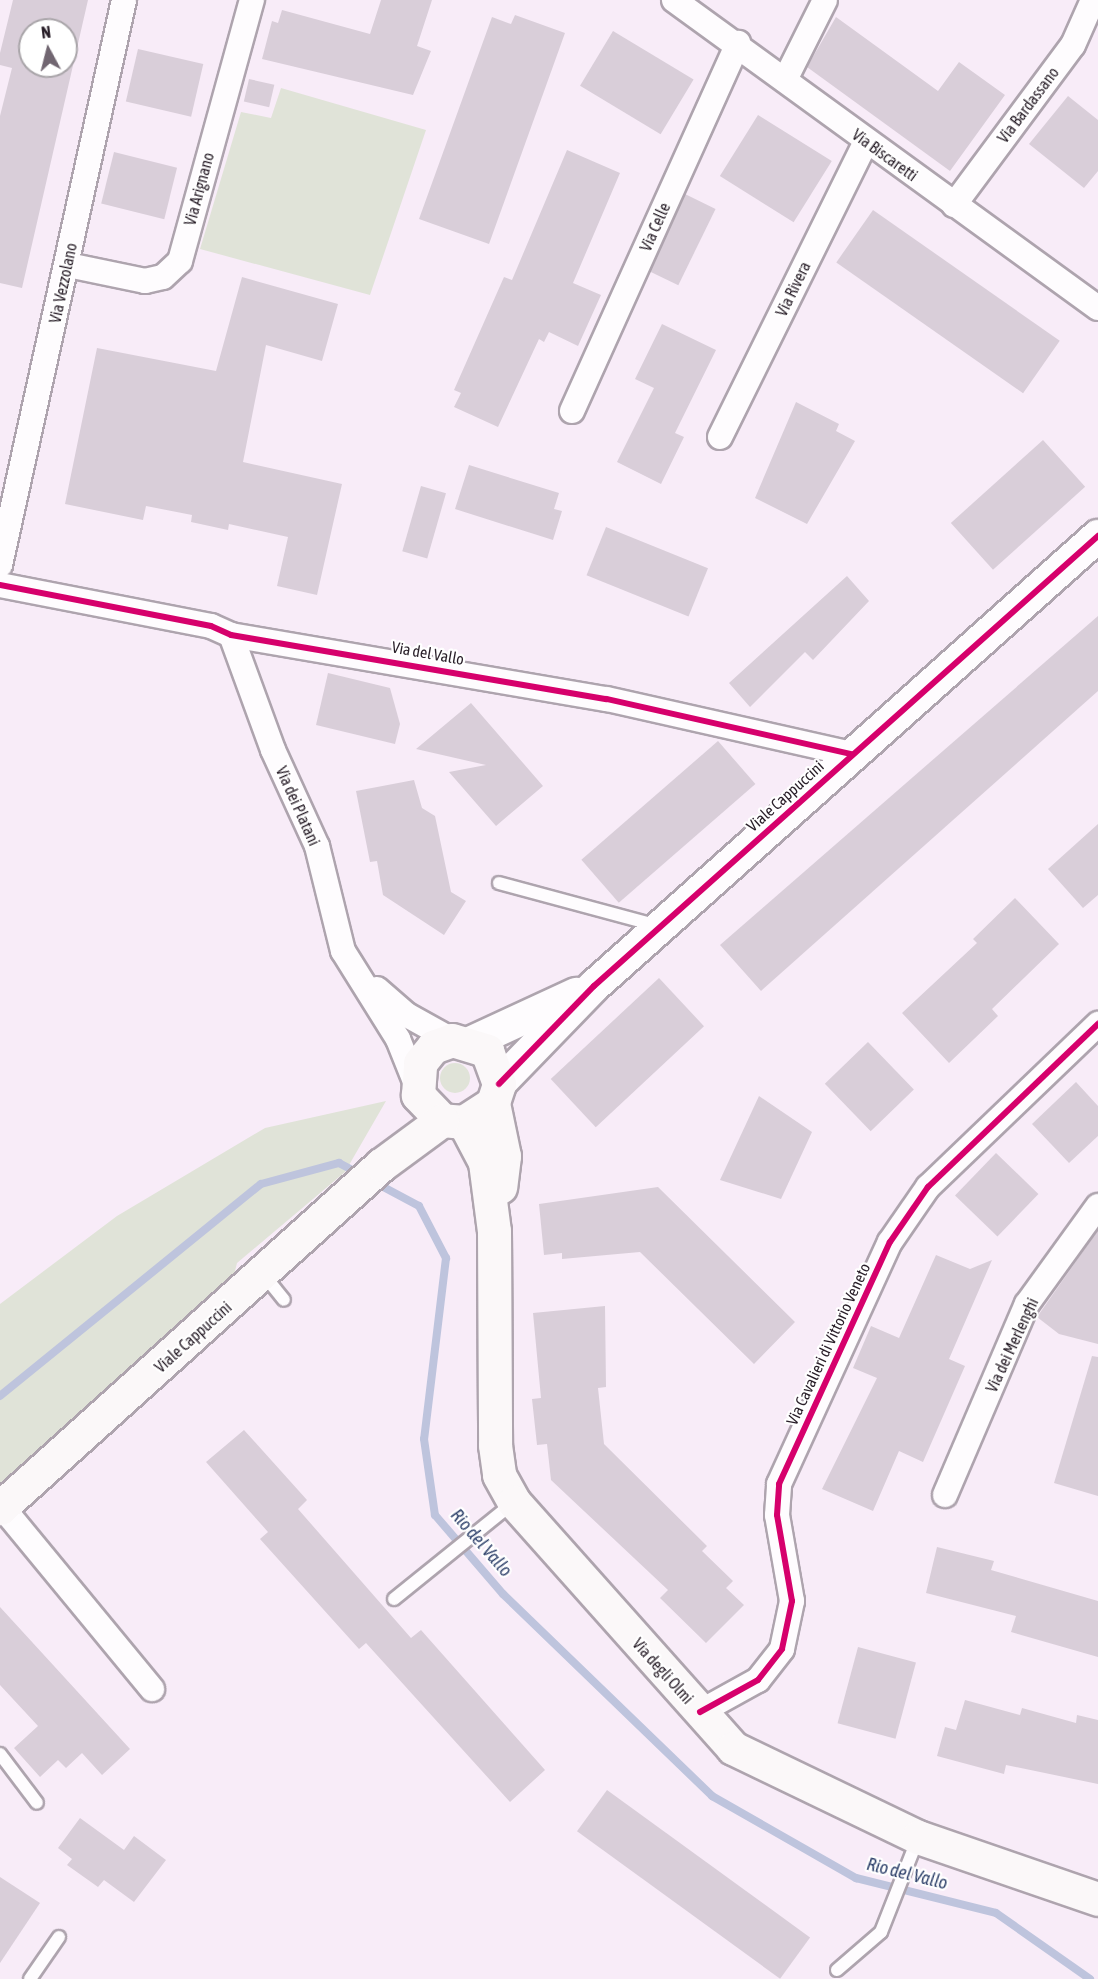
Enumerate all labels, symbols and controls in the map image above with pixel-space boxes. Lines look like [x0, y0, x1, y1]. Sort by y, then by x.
north arrow [18, 18, 78, 78]
text: N [40, 23, 52, 42]
street label: Via Bardassano [993, 63, 1063, 147]
street label: Via Biscaretti [848, 125, 922, 185]
street label: Via Arignano [180, 150, 218, 228]
street label: Via Celle [636, 200, 674, 254]
street label: Via Vezzolano [45, 241, 81, 325]
street label: Via Rivera [772, 259, 814, 319]
street label: Via del Vallo [390, 637, 466, 669]
street label: Viale Cappuccini [743, 756, 827, 836]
street label: Via dei Platani [272, 763, 324, 849]
street label: Via Cavalieri di Vittorio Veneto [782, 1260, 874, 1428]
street label: Via dei Merlenghi [982, 1295, 1042, 1395]
street label: Viale Cappuccini [151, 1297, 235, 1377]
water label: Rio del Vallo [446, 1505, 516, 1581]
street label: Via degli Olmi [629, 1634, 697, 1708]
water label: Rio del Vallo [864, 1854, 950, 1894]

